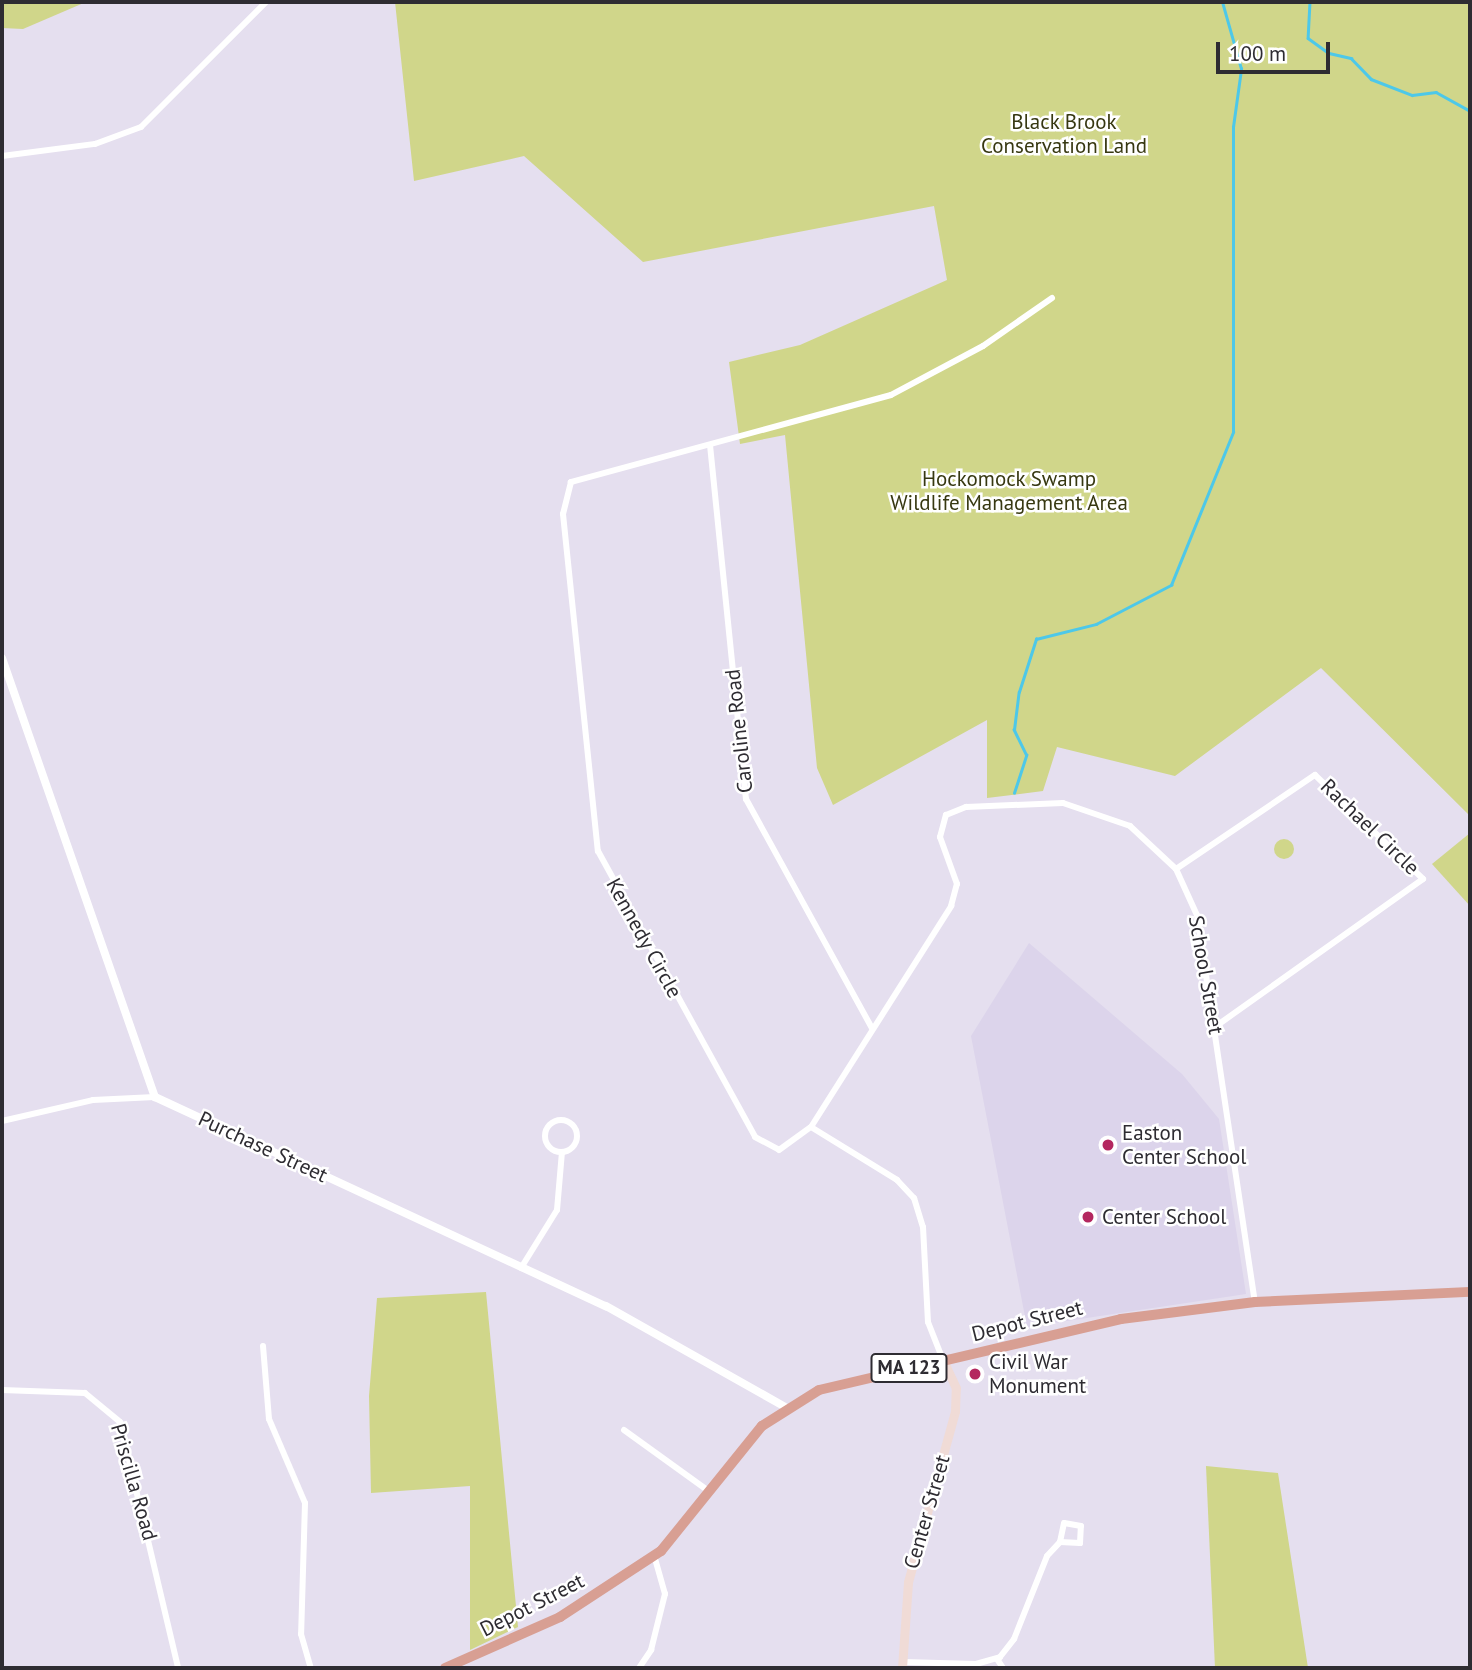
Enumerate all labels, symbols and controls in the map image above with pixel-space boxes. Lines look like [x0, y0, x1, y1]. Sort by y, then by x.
scale bar [1220, 28, 1334, 72]
text: 100 m [1229, 40, 1286, 67]
park label: Black Brook Conservation Land [981, 109, 1147, 159]
park label: Hockomock Swamp Wildlife Management Area [890, 466, 1128, 516]
street label: Caroline Road [720, 668, 758, 794]
street label: Rachael Circle [1315, 774, 1425, 880]
street label: Kennedy Circle [601, 873, 687, 1003]
street label: School Street [1183, 914, 1229, 1036]
street label: Purchase Street [194, 1106, 332, 1188]
place label: Easton Center School [1122, 1120, 1246, 1170]
marker: Easton Center School [1100, 1137, 1116, 1153]
place label: Center School [1102, 1204, 1226, 1230]
marker: Center School [1080, 1209, 1096, 1225]
street label: Depot Street [969, 1295, 1085, 1347]
place label: Civil War Monument [989, 1349, 1086, 1399]
road number: MA 123 [869, 1352, 949, 1384]
marker: Civil War Monument [967, 1366, 983, 1382]
street label: Priscilla Road [105, 1421, 163, 1543]
street label: Center Street [899, 1452, 955, 1572]
street label: Depot Street [476, 1568, 588, 1642]

